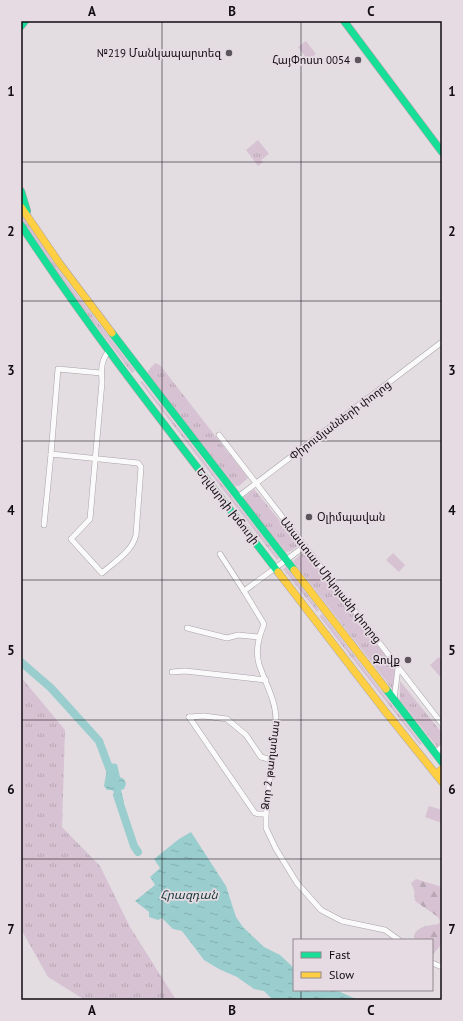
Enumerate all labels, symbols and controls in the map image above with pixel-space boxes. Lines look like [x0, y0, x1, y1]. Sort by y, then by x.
text: A [88, 3, 96, 20]
text: B [228, 3, 236, 20]
text: C [367, 3, 375, 20]
place label: №219 Մանկապարտեզ [97, 46, 222, 60]
marker: №219 Մանկապարտեզ [224, 48, 234, 58]
place label: ՀայՓոստ 0054 [272, 53, 350, 67]
marker: ՀայՓոստ 0054 [353, 55, 363, 65]
text: 1 [7, 83, 15, 100]
text: 1 [448, 83, 456, 100]
text: 2 [7, 223, 15, 240]
text: 2 [448, 223, 456, 240]
text: 3 [7, 362, 15, 379]
text: 3 [448, 362, 456, 379]
street label: Փիրումյանների փողոց [286, 377, 394, 463]
street label: Եղվարդի խճուղի [194, 465, 262, 547]
text: 4 [7, 502, 15, 519]
text: 4 [448, 502, 456, 519]
place label: Օլիմպավան [317, 510, 385, 524]
marker: Օլիմպավան [304, 512, 314, 522]
street label: Անաստաս Միկոյանի փողոց [277, 514, 385, 646]
text: 5 [7, 642, 15, 659]
text: 5 [448, 642, 456, 659]
place label: Զովք [373, 653, 400, 667]
marker: Զովք [403, 655, 413, 665]
street label: Ձոր 2 թաղամաս [258, 720, 282, 810]
text: 6 [7, 781, 15, 798]
text: 6 [448, 781, 456, 798]
water label: Հրազդան [160, 887, 219, 902]
text: 7 [7, 921, 15, 938]
text: 7 [448, 921, 456, 938]
legend [293, 939, 433, 991]
text: Fast [329, 947, 350, 962]
text: Slow [329, 967, 354, 982]
text: A [88, 1002, 96, 1019]
text: B [228, 1002, 236, 1019]
text: C [367, 1002, 375, 1019]

